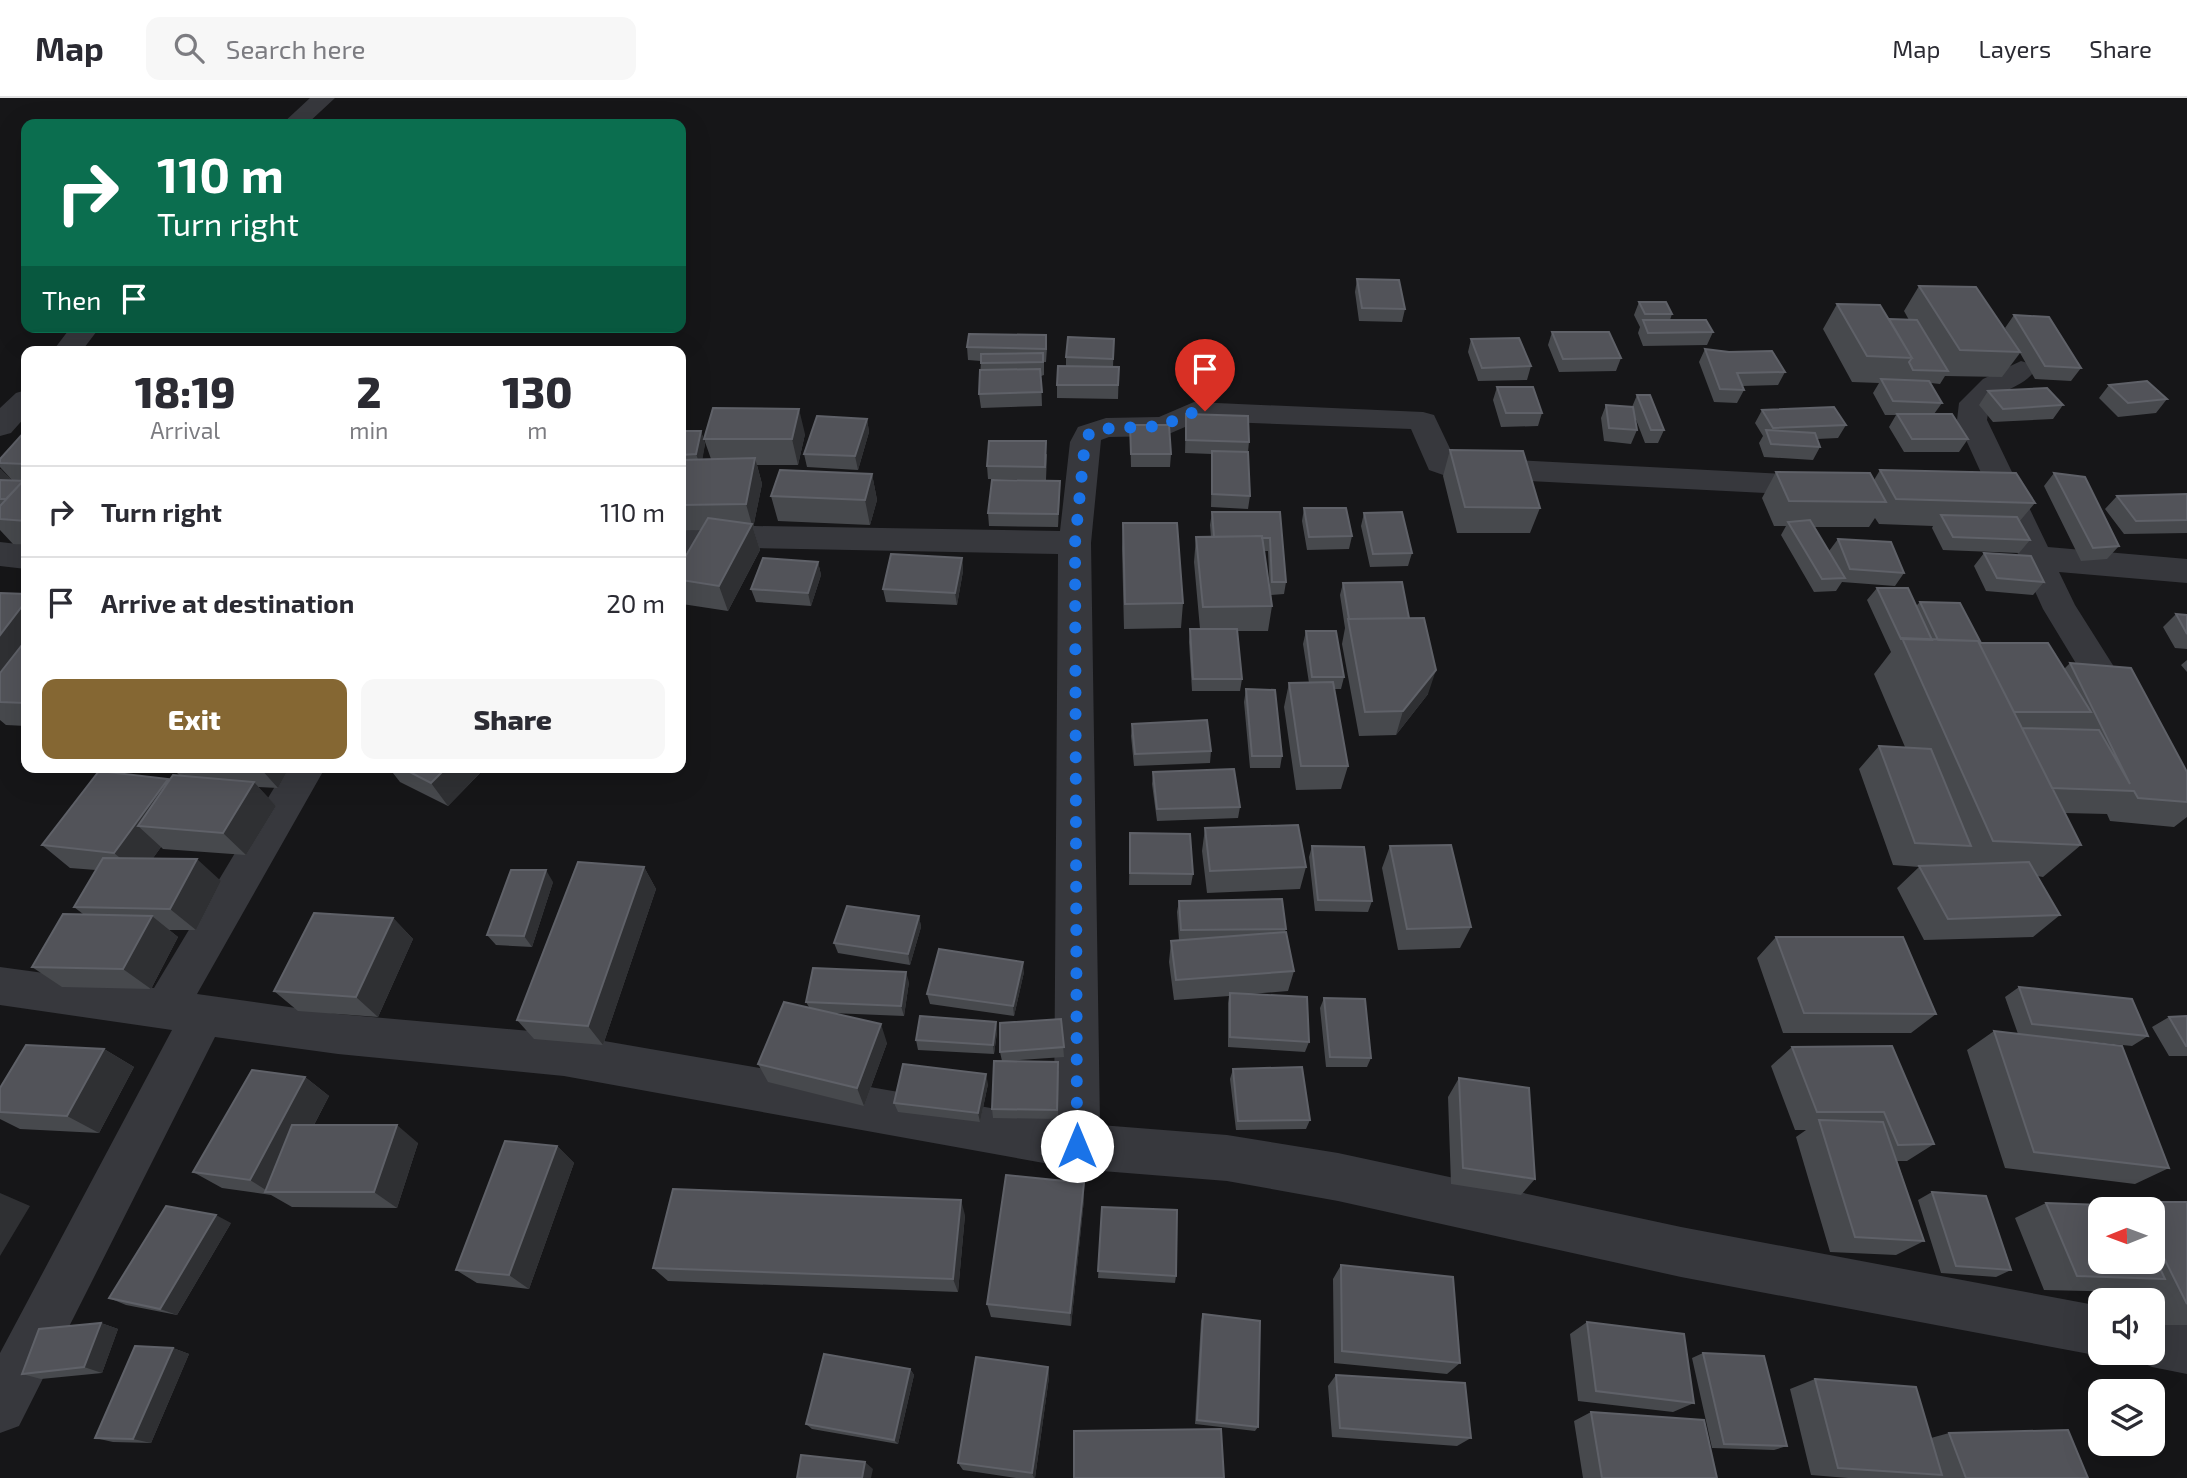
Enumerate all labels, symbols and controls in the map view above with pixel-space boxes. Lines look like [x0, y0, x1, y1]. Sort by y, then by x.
search box [146, 17, 636, 80]
text: Map [35, 28, 104, 68]
icon: search [170, 29, 208, 67]
text: Search here [226, 33, 365, 64]
text: Map [1892, 34, 1940, 63]
text: Layers [1978, 34, 2051, 63]
text: Share [2089, 34, 2152, 63]
text: 110 m [157, 144, 284, 203]
icon: right [42, 147, 133, 238]
text: Turn right [157, 204, 299, 242]
icon: arrive [115, 280, 153, 318]
text: Then [42, 284, 101, 315]
pin [1175, 339, 1235, 411]
icon: arrive [1186, 350, 1224, 388]
text: 18:19 [135, 366, 236, 416]
text: 2 [356, 366, 381, 416]
text: 130 [502, 366, 572, 416]
text: Arrival [150, 416, 220, 444]
text: min [349, 416, 388, 444]
text: m [527, 416, 547, 444]
icon: right [42, 493, 80, 531]
text: Turn right [101, 496, 222, 527]
text: 110 m [600, 496, 665, 527]
icon: arrive [42, 584, 80, 622]
text: Arrive at destination [101, 587, 354, 618]
text: 20 m [606, 587, 665, 618]
button: Exit [42, 679, 347, 759]
button: Share [361, 679, 665, 759]
position arrow [1040, 1109, 1114, 1183]
north arrow [2088, 1197, 2165, 1274]
map controls [2088, 1197, 2165, 1456]
button: sound [2088, 1288, 2165, 1365]
button: layers [2088, 1379, 2165, 1456]

